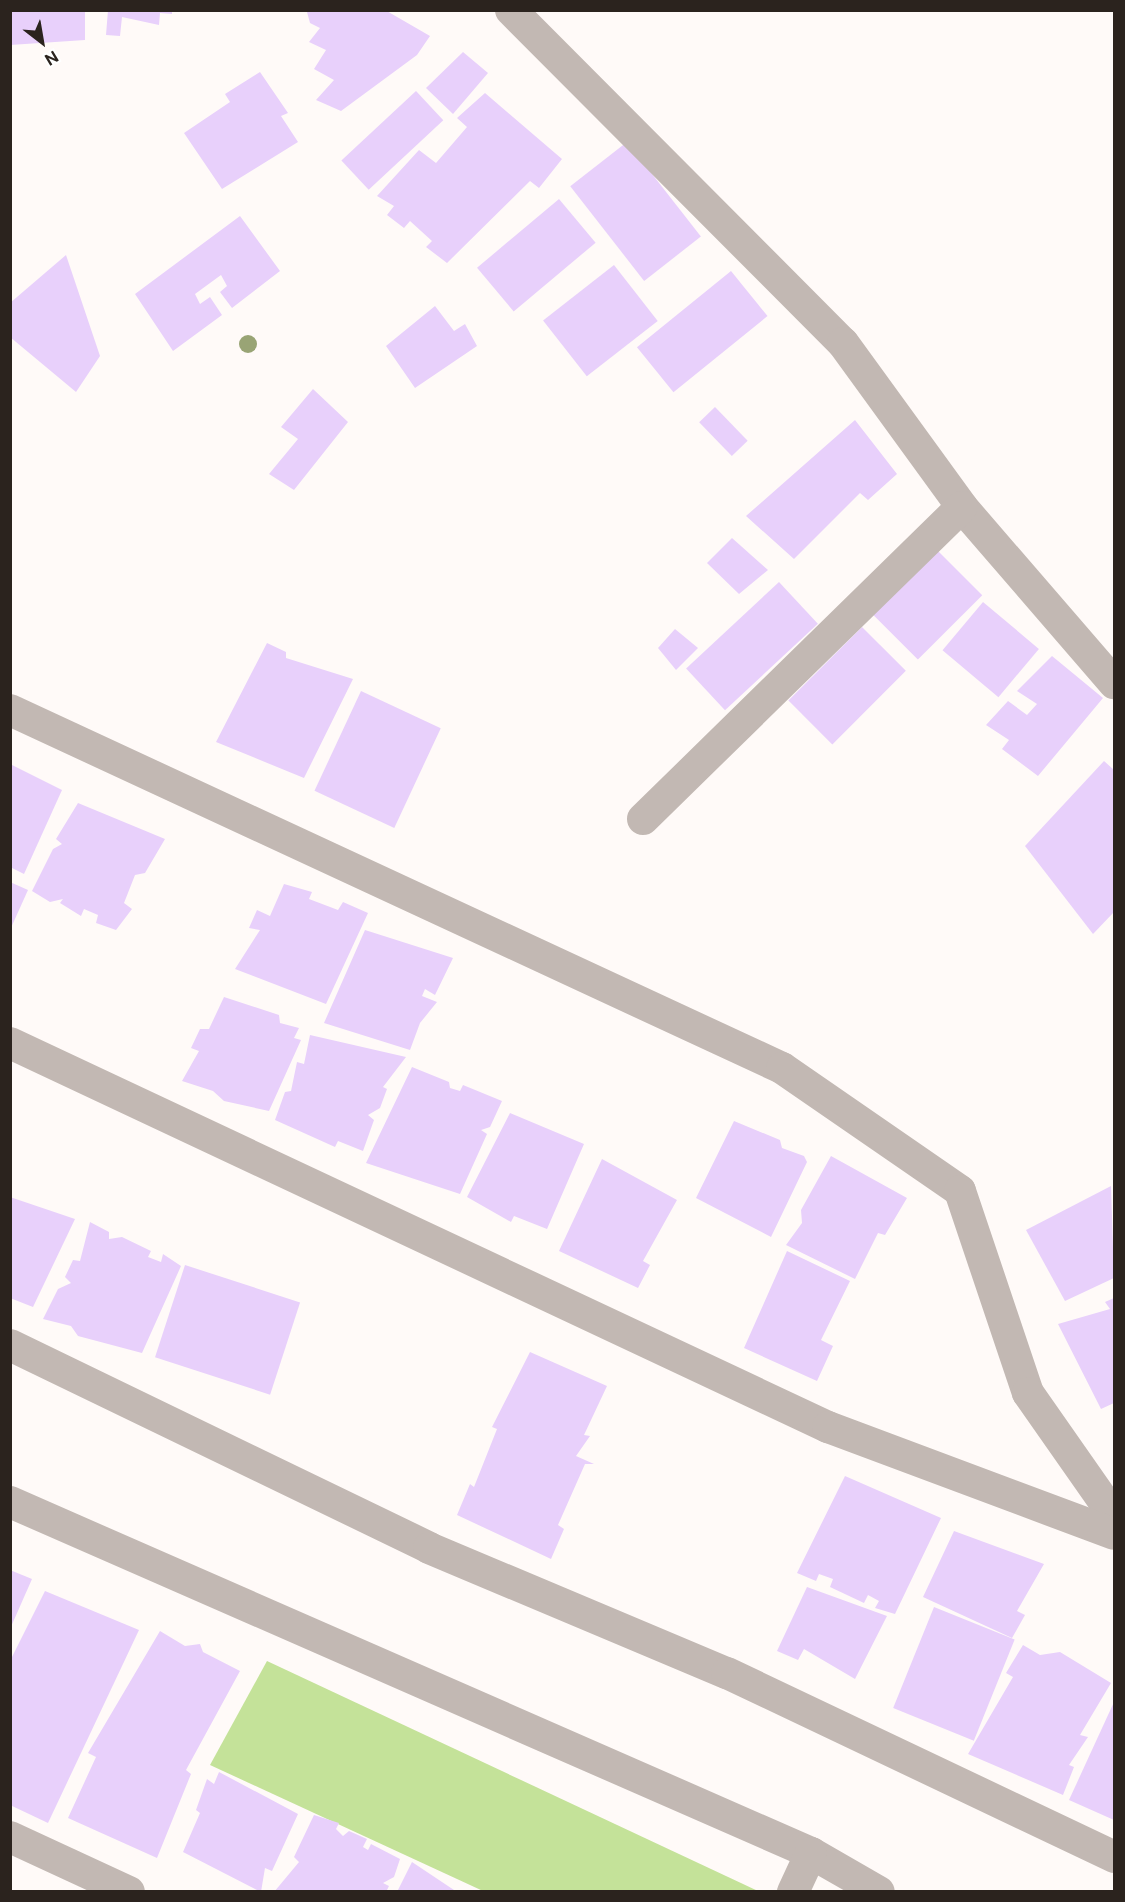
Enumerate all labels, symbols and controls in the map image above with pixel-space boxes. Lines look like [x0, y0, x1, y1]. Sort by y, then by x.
north arrow [12, 12, 72, 72]
text: N [41, 46, 62, 69]

